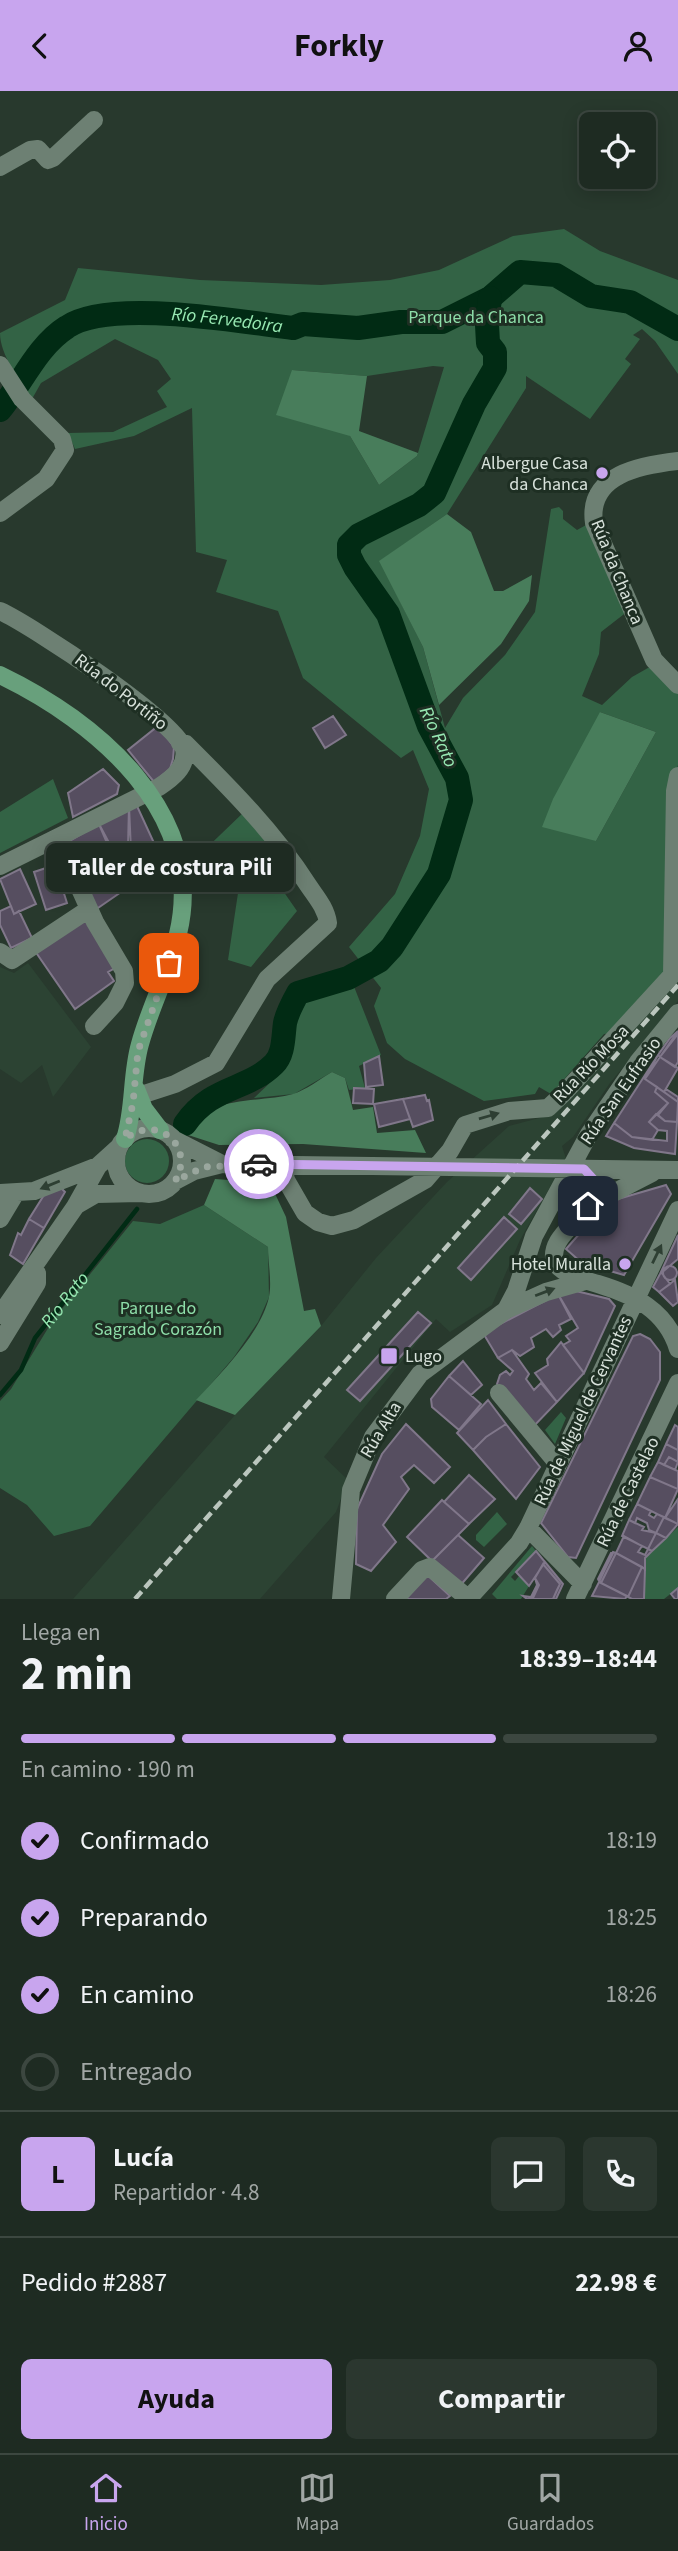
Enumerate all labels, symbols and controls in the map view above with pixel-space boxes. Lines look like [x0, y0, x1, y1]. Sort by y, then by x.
text: Forkly [294, 23, 384, 69]
icon: back [21, 27, 59, 65]
icon: person [619, 27, 657, 65]
map controls [579, 112, 656, 189]
button: locate [579, 112, 656, 189]
water label: Río Fervedoira [171, 301, 284, 340]
park label: Parque da Chanca [408, 305, 544, 330]
place label: Albergue Casa da Chanca [481, 451, 588, 497]
marker: Albergue Casa da Chanca [594, 465, 610, 481]
street label: Rúa da Chanca [585, 516, 649, 628]
street label: Rúa do Portiño [69, 648, 173, 736]
water label: Río Rato [412, 702, 464, 772]
callout: Taller de costura Pili [45, 844, 293, 893]
text: Taller de costura Pili [68, 851, 272, 884]
pin [139, 933, 199, 993]
icon: bag [150, 944, 188, 982]
street label: Rúa Río Mosa [547, 1019, 635, 1109]
street label: Rúa San Eufrasio [575, 1032, 667, 1150]
one-way arrow [478, 1111, 499, 1121]
courier [224, 1129, 294, 1199]
icon: car [240, 1145, 278, 1183]
pin [558, 1176, 618, 1236]
one-way arrow [39, 1180, 60, 1191]
icon: home [569, 1187, 607, 1225]
one-way arrow [651, 1244, 663, 1264]
place label: Hotel Muralla [511, 1252, 611, 1277]
marker: Hotel Muralla [617, 1256, 633, 1272]
water label: Río Rato [34, 1266, 96, 1334]
one-way arrow [535, 1287, 556, 1298]
park label: Parque do Sagrado Corazón [94, 1296, 222, 1342]
street label: Rúa de Miguel de Cervantes [528, 1312, 638, 1510]
place label: Lugo [405, 1344, 442, 1369]
marker: Lugo [379, 1346, 399, 1366]
street label: Rúa Alta [354, 1397, 408, 1463]
street label: Rúa de Castelao [590, 1433, 666, 1551]
text: Llega en [21, 1616, 101, 1649]
text: 18:39–18:44 [519, 1640, 657, 1677]
text: 2 min [21, 1642, 133, 1707]
text: En camino · 190 m [21, 1753, 195, 1786]
icon: check [21, 1822, 59, 1860]
text: Confirmado [80, 1822, 209, 1859]
text: 18:19 [606, 1824, 657, 1857]
icon: check [21, 1899, 59, 1937]
text: Preparando [80, 1899, 208, 1936]
text: 18:25 [606, 1901, 657, 1934]
icon: check [21, 1976, 59, 2014]
text: En camino [80, 1976, 194, 2013]
text: 18:26 [606, 1978, 657, 2011]
text: Entregado [80, 2053, 192, 2090]
button: chat [491, 2137, 565, 2211]
button: phone [583, 2137, 657, 2211]
text: Lucía [113, 2139, 174, 2176]
text: L [51, 2156, 65, 2193]
text: Repartidor · 4.8 [113, 2176, 259, 2209]
text: Pedido #2887 [21, 2264, 167, 2301]
text: 22.98 € [575, 2264, 657, 2301]
button: Ayuda [21, 2359, 332, 2439]
button: Compartir [346, 2359, 657, 2439]
tab: Inicio [84, 2469, 128, 2538]
tab: Mapa [296, 2469, 339, 2538]
tab: Guardados [507, 2469, 594, 2538]

